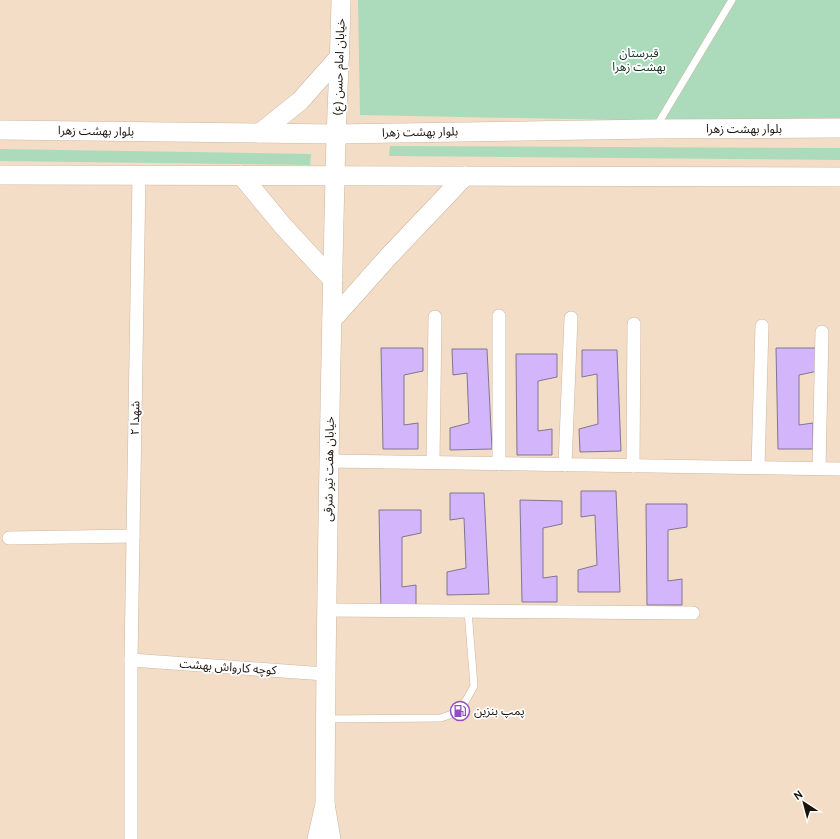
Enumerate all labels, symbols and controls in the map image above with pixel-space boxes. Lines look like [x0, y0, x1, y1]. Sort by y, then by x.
street label: خیابان امام حسن (ع) [330, 18, 350, 116]
park label: قبرستان بهشت زهرا [612, 46, 666, 76]
street label: بلوار بهشت زهرا [706, 122, 782, 138]
street label: بلوار بهشت زهرا [58, 123, 134, 141]
street label: بلوار بهشت زهرا [382, 124, 458, 142]
street label: شهدا ۲ [128, 401, 144, 435]
street label: خیابان هفت تیر شرقی [321, 416, 339, 522]
street label: کوچه کارواش بهشت [179, 657, 278, 679]
fuel station icon: پمپ بنزین [449, 700, 471, 722]
place label: پمپ بنزین [474, 704, 525, 720]
north arrow [784, 783, 824, 823]
text: N [791, 788, 806, 804]

